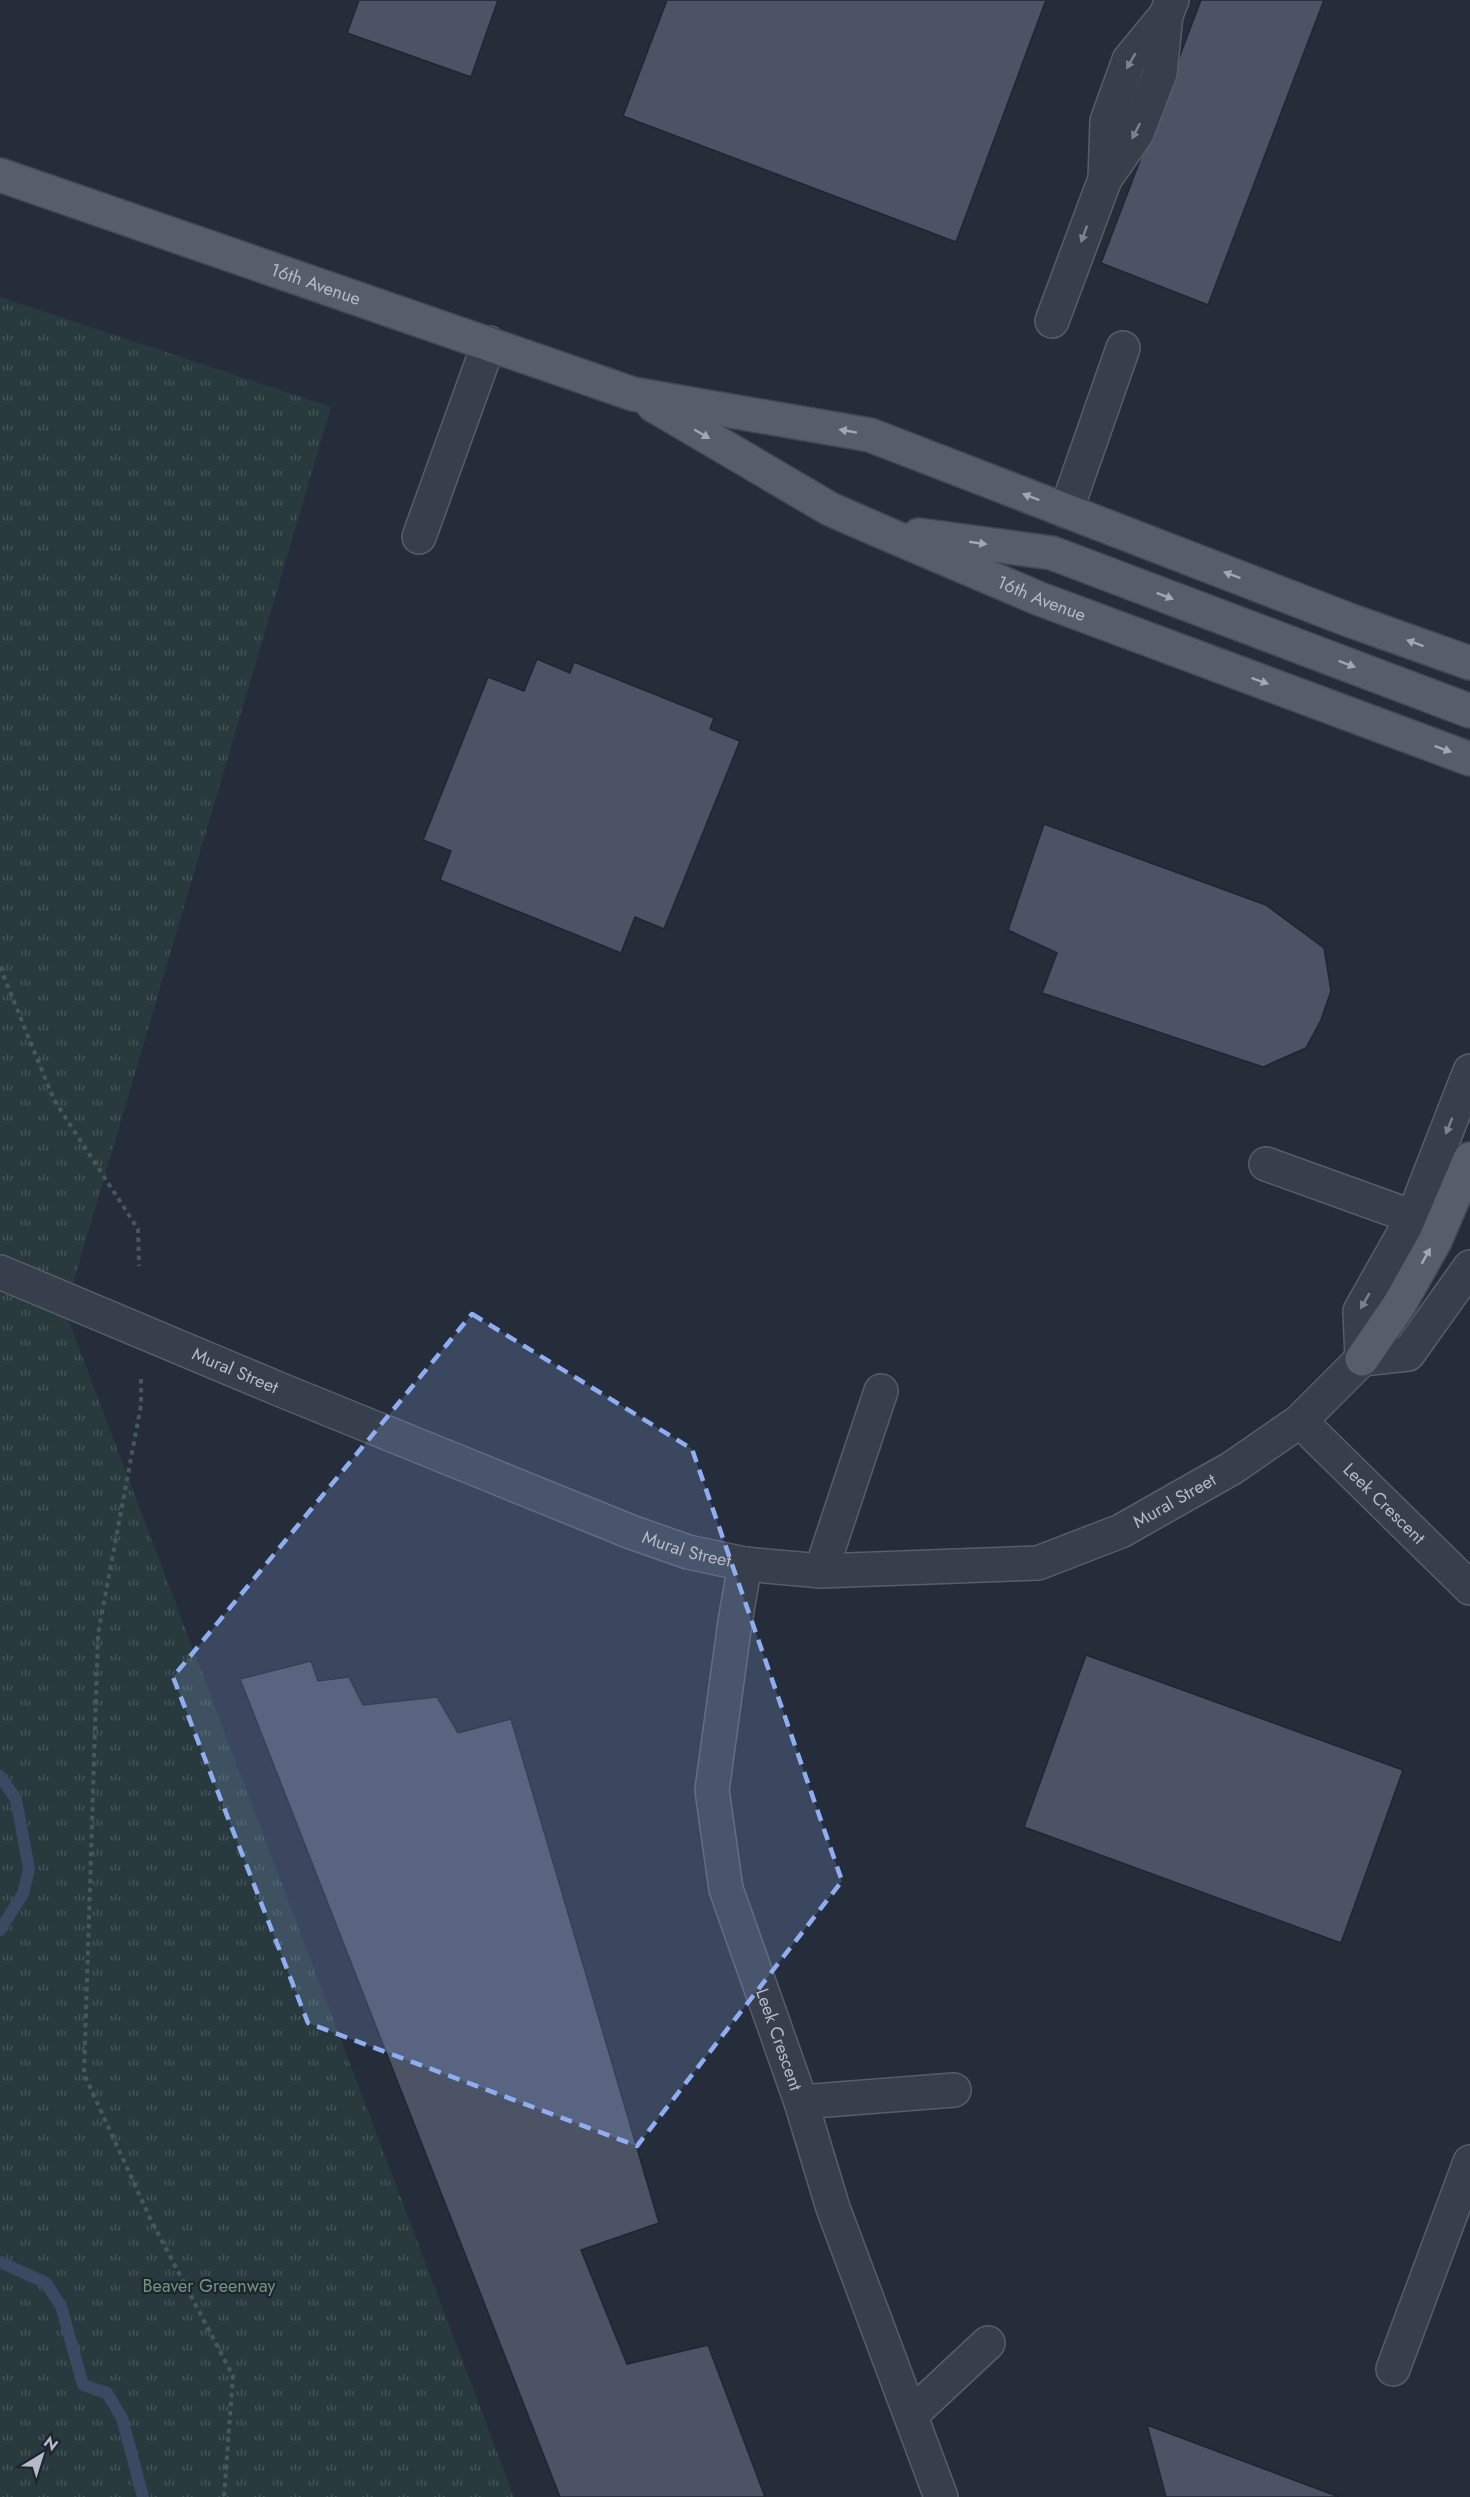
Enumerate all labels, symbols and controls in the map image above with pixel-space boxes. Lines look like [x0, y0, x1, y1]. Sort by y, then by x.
one-way arrow [1126, 53, 1136, 70]
one-way arrow [1132, 122, 1142, 140]
one-way arrow [1079, 225, 1089, 243]
street label: 16th Avenue [267, 257, 364, 312]
one-way arrow [838, 426, 857, 435]
one-way arrow [694, 428, 710, 439]
one-way arrow [1022, 492, 1040, 501]
one-way arrow [969, 539, 988, 548]
street label: 16th Avenue [993, 569, 1090, 628]
one-way arrow [1223, 570, 1241, 580]
one-way arrow [1156, 591, 1174, 601]
one-way arrow [1406, 638, 1424, 648]
one-way arrow [1338, 660, 1356, 670]
one-way arrow [1251, 676, 1269, 686]
one-way arrow [1434, 744, 1452, 754]
one-way arrow [1444, 1117, 1454, 1135]
one-way arrow [1421, 1247, 1431, 1264]
one-way arrow [1360, 1293, 1371, 1309]
street label: Mural Street [188, 1341, 283, 1401]
street label: Leek Crescent [1337, 1457, 1432, 1551]
street label: Mural Street [1128, 1466, 1221, 1535]
street label: Mural Street [639, 1524, 734, 1574]
street label: Leek Crescent [749, 1985, 809, 2095]
park label: Beaver Greenway [143, 2273, 276, 2299]
north arrow [12, 2425, 72, 2485]
text: N [39, 2431, 63, 2457]

